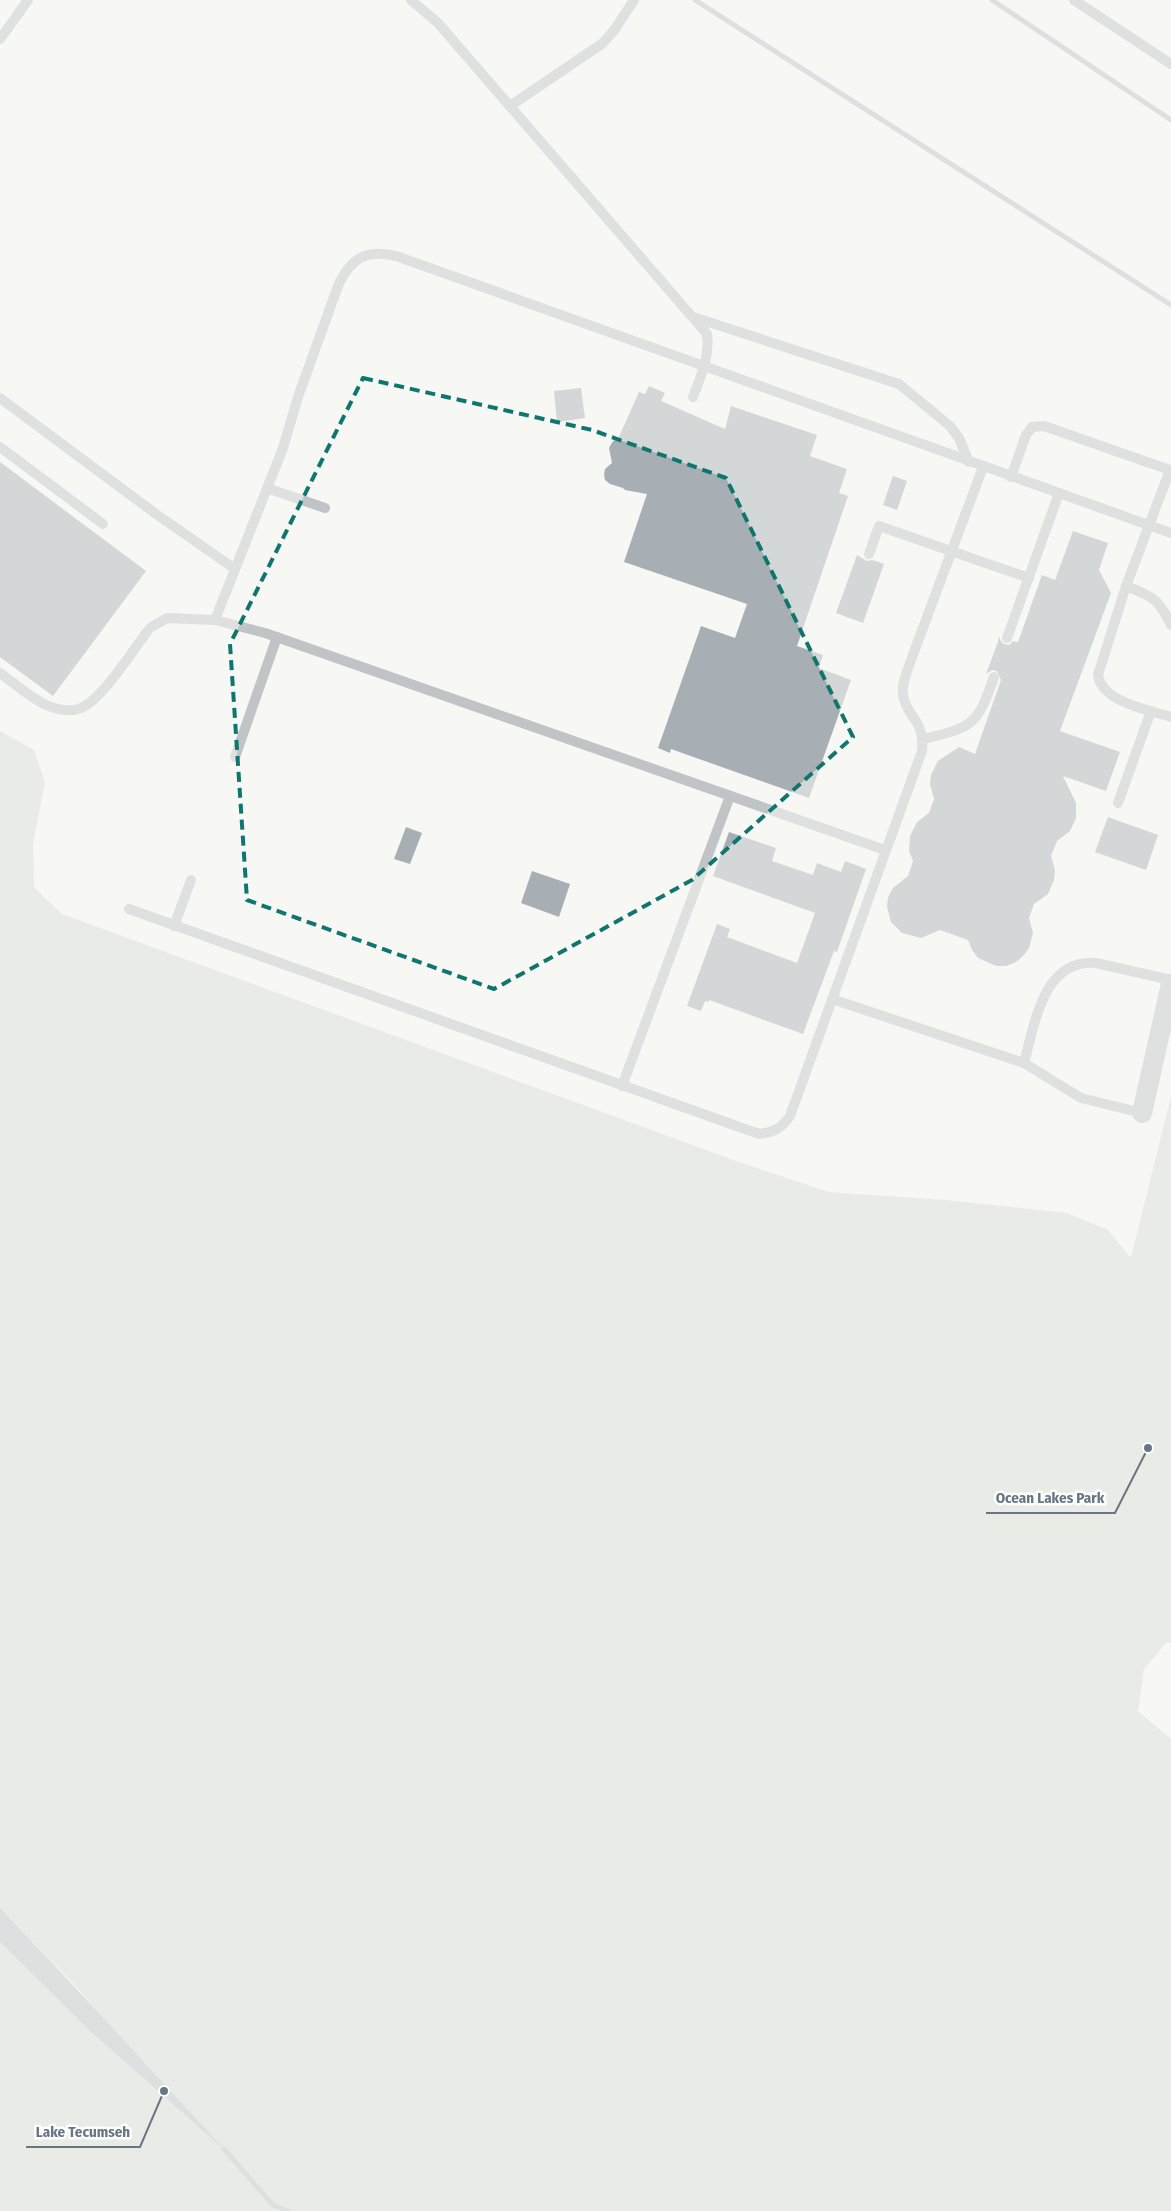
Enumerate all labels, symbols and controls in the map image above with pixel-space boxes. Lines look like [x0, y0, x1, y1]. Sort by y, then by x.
callout: Ocean Lakes Park [986, 1483, 1115, 1513]
text: Ocean Lakes Park [996, 1489, 1105, 1507]
callout: Lake Tecumseh [26, 2117, 140, 2147]
text: Lake Tecumseh [36, 2123, 130, 2141]

